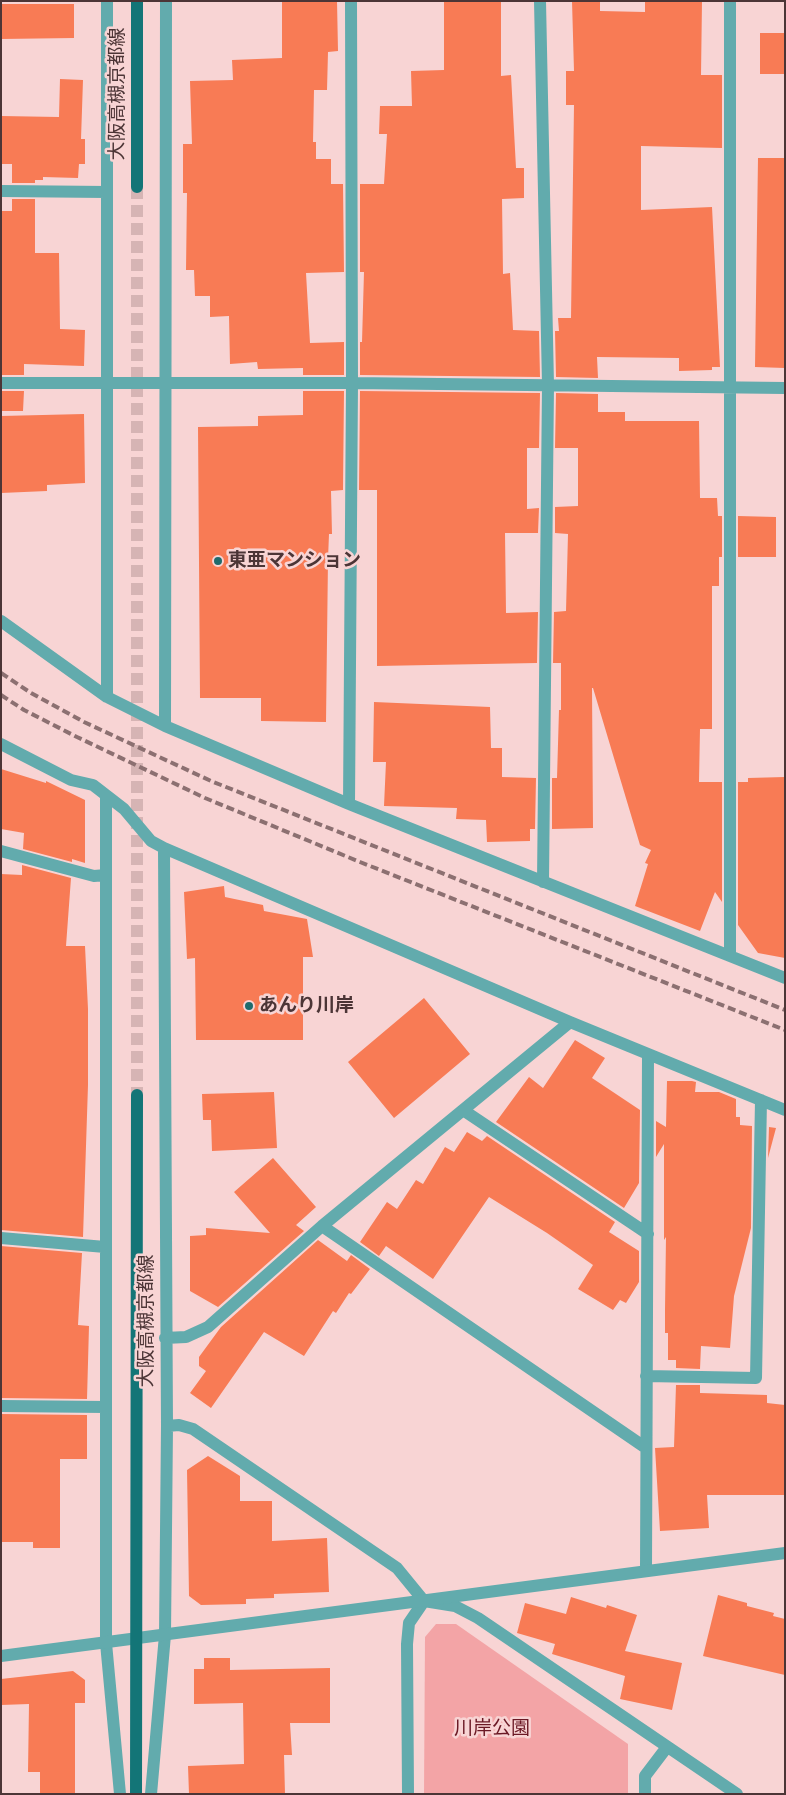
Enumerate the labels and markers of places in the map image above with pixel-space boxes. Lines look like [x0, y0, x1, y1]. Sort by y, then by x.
place label: 東亜マンション [228, 550, 361, 572]
marker: 東亜マンション [212, 555, 224, 567]
place label: あんり川岸 [259, 995, 354, 1017]
marker: あんり川岸 [243, 1000, 255, 1012]

